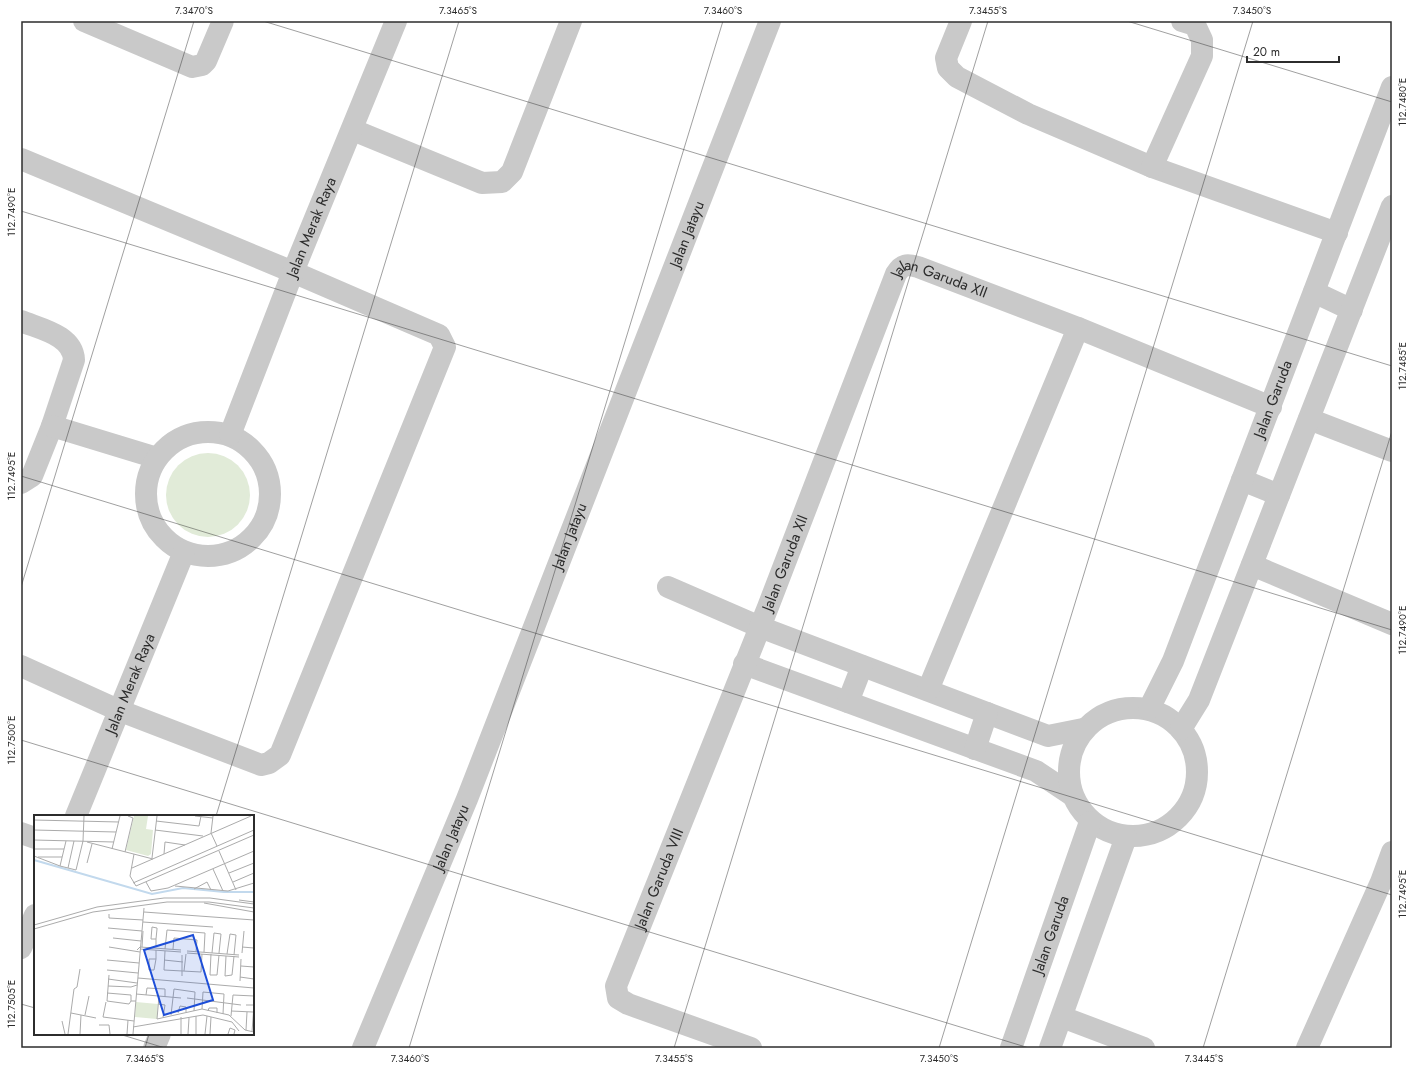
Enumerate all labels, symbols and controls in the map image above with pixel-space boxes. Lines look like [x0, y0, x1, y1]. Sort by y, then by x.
text: 7.3470°S [175, 3, 214, 18]
text: 7.3465°S [439, 3, 478, 18]
text: 7.3460°S [704, 3, 743, 18]
text: 7.3455°S [969, 3, 1008, 18]
text: 7.3450°S [1233, 3, 1272, 18]
scale bar [1247, 38, 1339, 64]
text: 20 m [1253, 43, 1280, 61]
text: 112.7480°E [1395, 78, 1410, 126]
street label: Jalan Merak Raya [280, 174, 342, 283]
text: 112.7490°E [4, 188, 19, 236]
street label: Jalan Jatayu [663, 198, 710, 273]
street label: Jalan Garuda XII [884, 254, 991, 304]
text: 112.7485°E [1395, 342, 1410, 390]
street label: Jalan Garuda [1247, 357, 1298, 443]
text: 112.7495°E [4, 452, 19, 500]
street label: Jalan Jatayu [546, 499, 592, 575]
street label: Jalan Garuda XII [756, 511, 813, 616]
text: 112.7490°E [1395, 606, 1410, 654]
street label: Jalan Merak Raya [99, 630, 161, 739]
text: 112.7500°E [4, 716, 19, 764]
street label: Jalan Jatayu [426, 801, 475, 876]
inset map [34, 815, 254, 1035]
street label: Jalan Garuda VIII [628, 825, 689, 934]
text: 112.7495°E [1395, 870, 1410, 918]
street label: Jalan Garuda [1026, 893, 1074, 979]
text: 112.7505°E [4, 980, 19, 1028]
text: 7.3465°S [126, 1051, 165, 1066]
text: 7.3460°S [391, 1051, 430, 1066]
text: 7.3455°S [655, 1051, 694, 1066]
text: 7.3450°S [920, 1051, 959, 1066]
text: 7.3445°S [1185, 1051, 1224, 1066]

